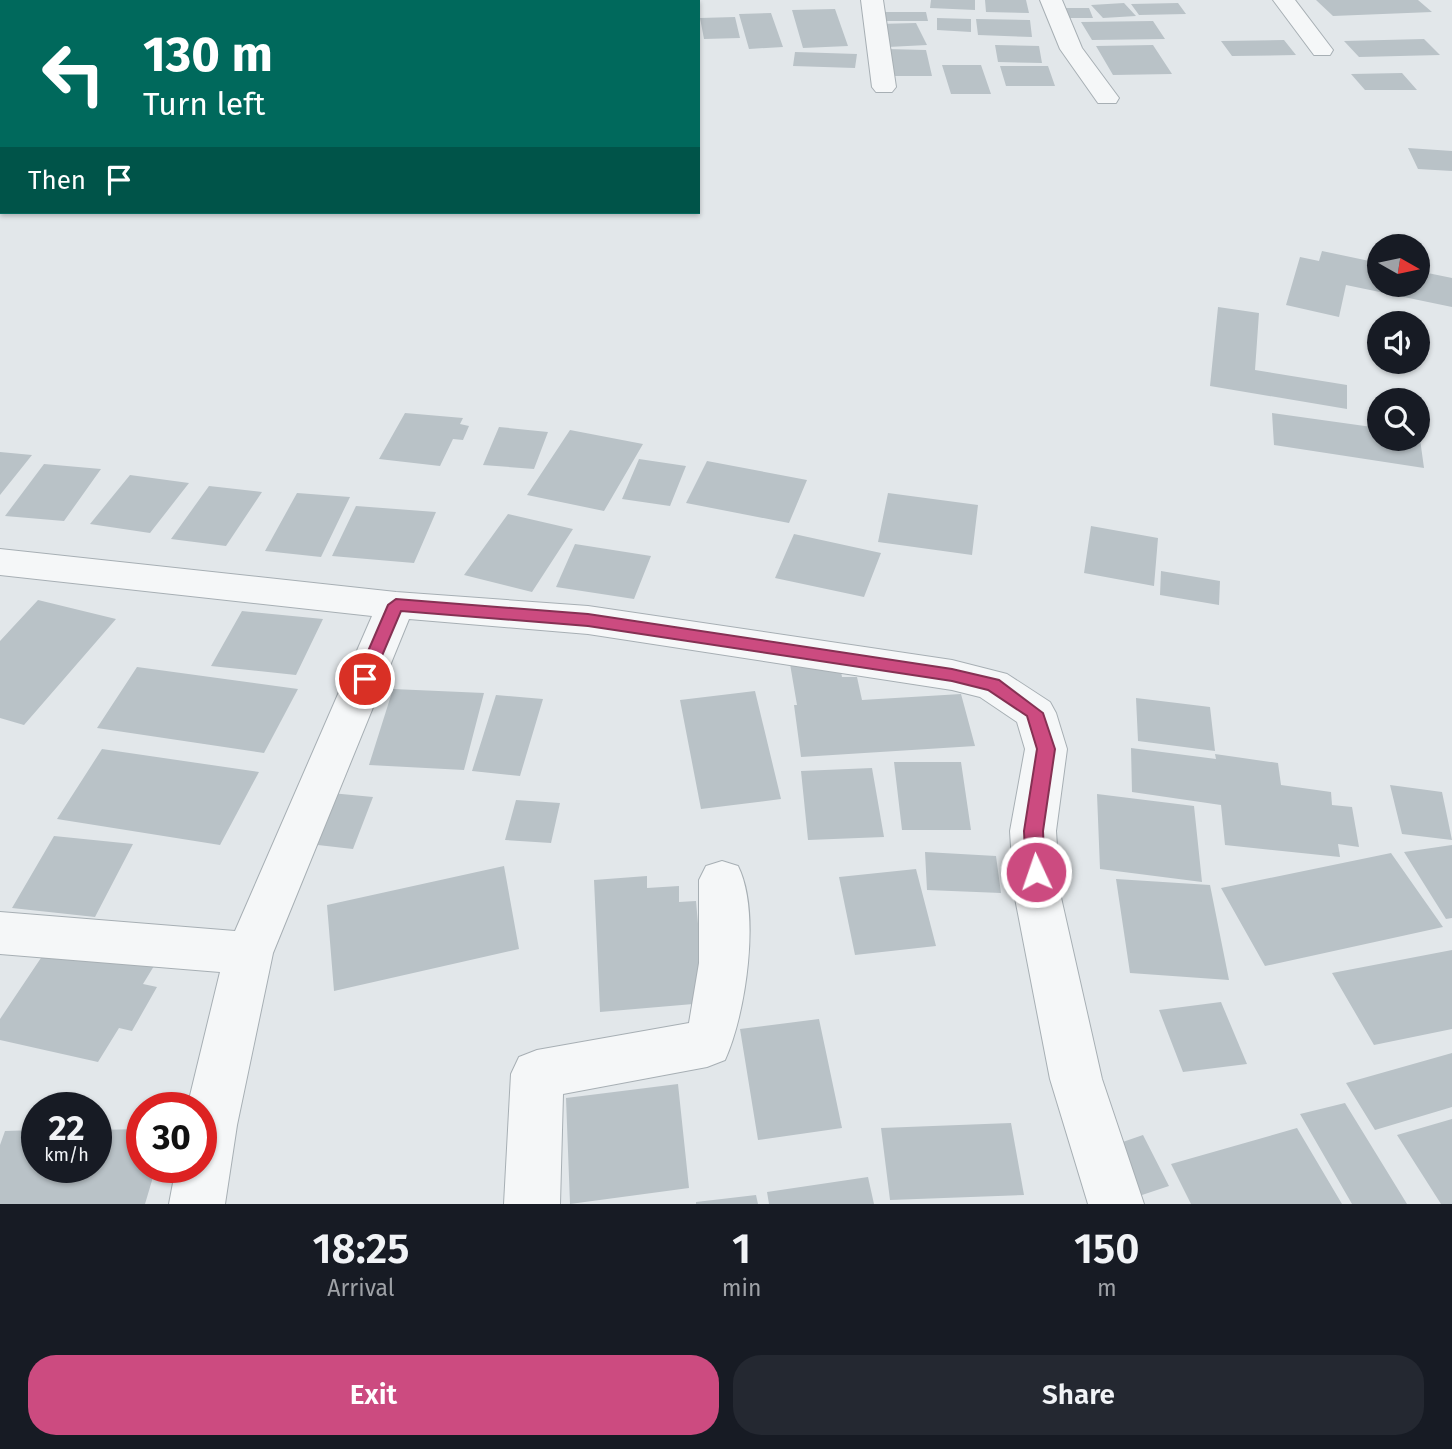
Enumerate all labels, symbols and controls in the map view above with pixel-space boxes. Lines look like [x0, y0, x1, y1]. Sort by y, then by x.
text: 130 m [143, 25, 273, 84]
icon: left [28, 28, 119, 119]
text: Turn left [143, 85, 265, 123]
icon: arrive [100, 161, 138, 199]
text: Then [28, 165, 86, 196]
north arrow [1367, 234, 1430, 298]
map controls [1367, 234, 1430, 451]
button: sound [1367, 311, 1430, 374]
button: search [1367, 388, 1430, 451]
pin [335, 649, 395, 709]
icon: arrive [346, 660, 384, 698]
position arrow [999, 835, 1073, 909]
speed limit sign: 30 [126, 1092, 217, 1183]
text: 22 [48, 1107, 85, 1149]
text: km/h [44, 1144, 89, 1166]
text: 18:25 [312, 1224, 409, 1274]
text: 1 [732, 1224, 751, 1274]
text: 150 [1074, 1224, 1140, 1274]
text: Arrival [327, 1274, 395, 1302]
text: min [722, 1274, 762, 1302]
text: m [1097, 1274, 1117, 1302]
button: Exit [28, 1355, 719, 1435]
button: Share [733, 1355, 1424, 1435]

